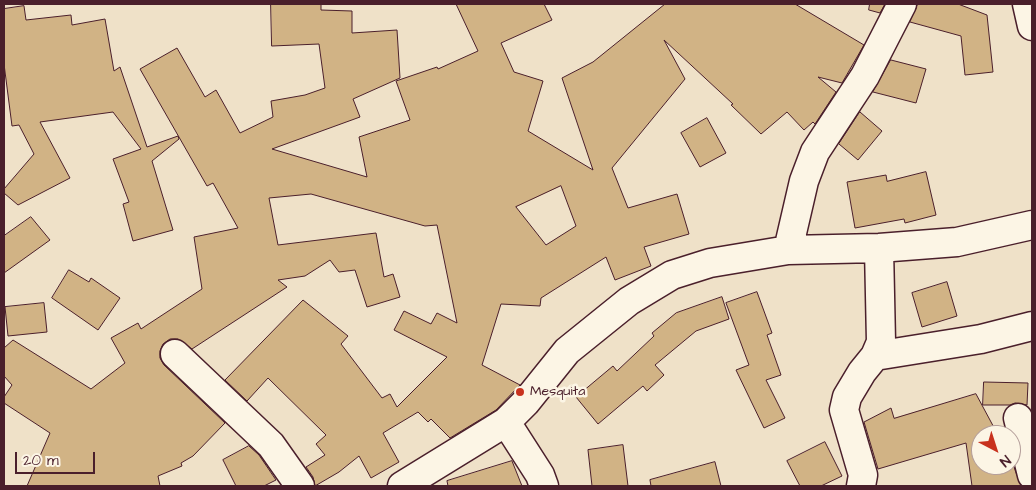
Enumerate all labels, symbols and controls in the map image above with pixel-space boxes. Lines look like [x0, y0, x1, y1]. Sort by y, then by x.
place label: Mesquita [530, 384, 585, 400]
marker: Mesquita [514, 386, 526, 398]
north arrow [971, 425, 1021, 475]
scale bar [18, 442, 98, 474]
text: 20 m [23, 450, 59, 471]
text: N [995, 450, 1015, 471]

